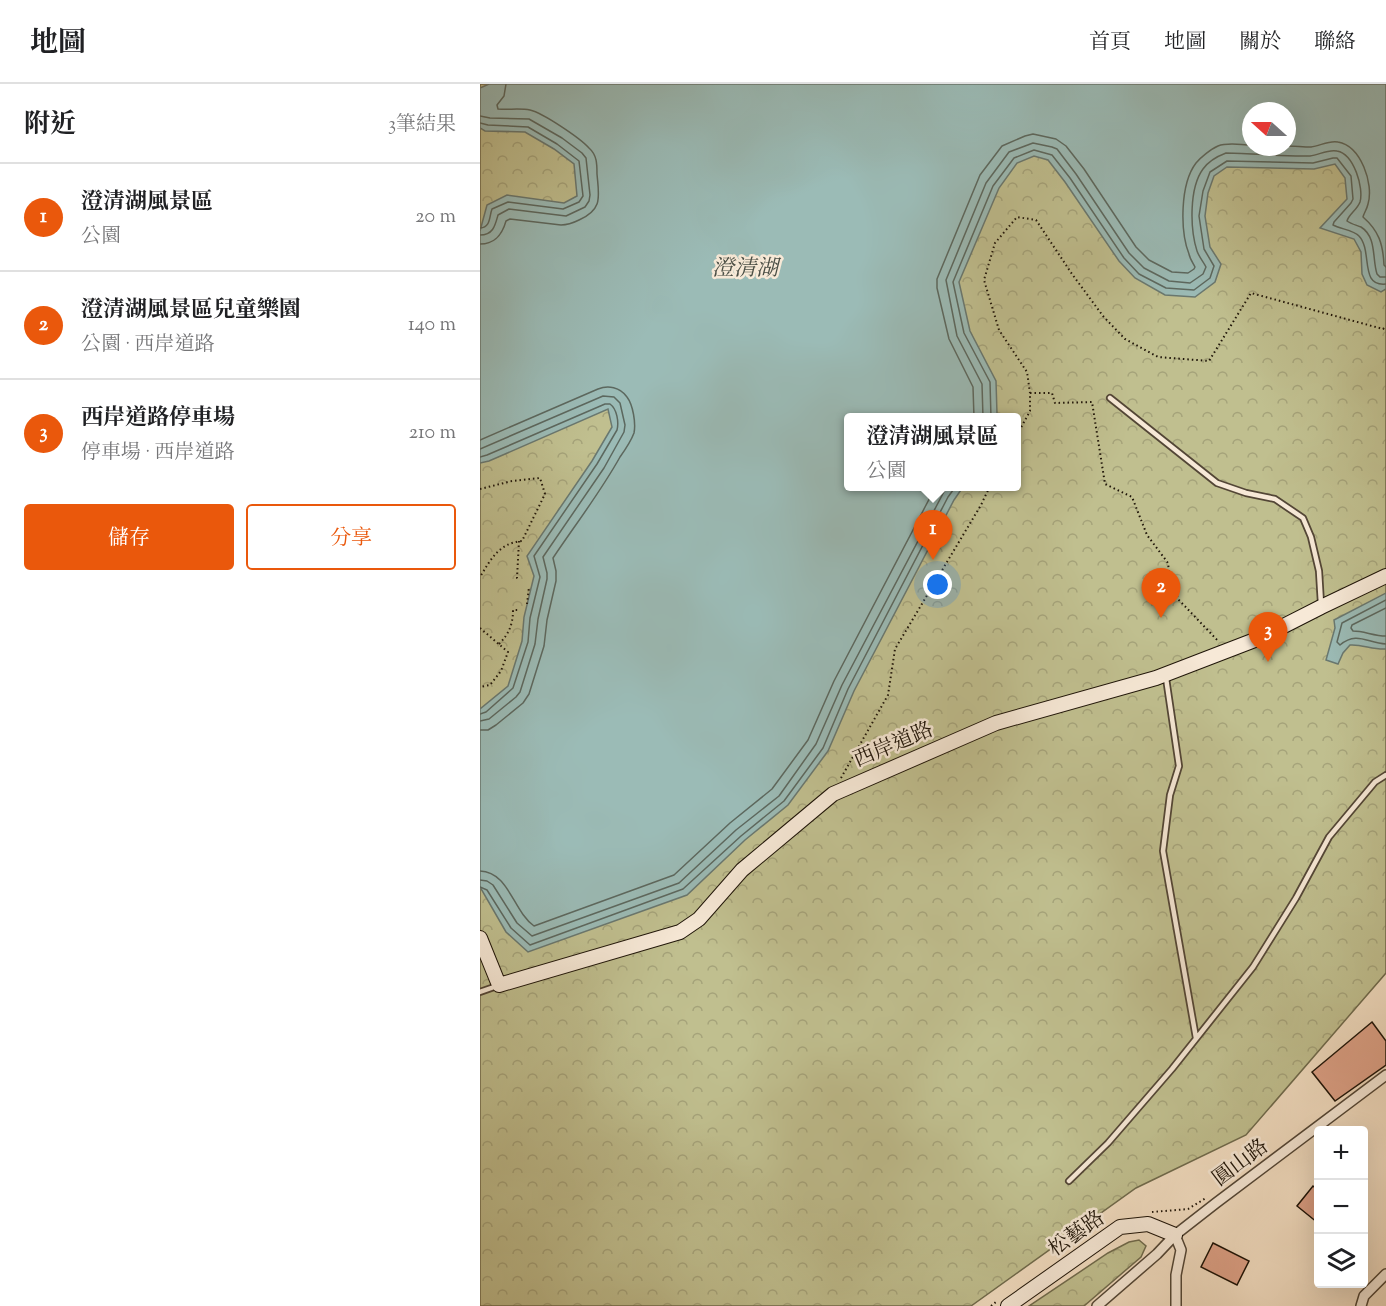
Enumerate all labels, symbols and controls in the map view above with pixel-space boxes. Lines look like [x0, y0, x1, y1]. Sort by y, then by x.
text: 地圖 [30, 24, 86, 64]
text: 首頁 [1089, 28, 1131, 58]
text: 地圖 [1164, 28, 1206, 58]
text: 關於 [1239, 28, 1281, 58]
text: 聯絡 [1314, 28, 1356, 58]
north arrow [1242, 102, 1296, 156]
text: 附近 [24, 107, 76, 144]
text: 3筆結果 [388, 111, 456, 140]
text: 澄清湖風景區 [81, 187, 213, 219]
text: 1 [40, 203, 47, 232]
text: 20 m [415, 203, 456, 232]
text: 公園 [81, 223, 121, 252]
water label: 澄清湖 [712, 254, 782, 286]
text: 澄清湖風景區兒童樂園 [81, 295, 301, 327]
text: 2 [39, 311, 48, 340]
text: 140 m [408, 311, 456, 340]
text: 公園 · 西岸道路 [81, 331, 215, 360]
text: 西岸道路停車場 [81, 403, 235, 435]
popup [844, 413, 1021, 491]
text: 3 [39, 419, 48, 448]
text: 210 m [409, 419, 456, 448]
text: 澄清湖風景區 [866, 422, 999, 454]
text: 停車場 · 西岸道路 [81, 439, 235, 468]
text: 公園 [866, 458, 906, 487]
button: 儲存 [24, 504, 234, 570]
button: 分享 [246, 504, 456, 570]
pin: 1 [914, 510, 952, 560]
pin: 2 [1142, 568, 1180, 618]
your location [923, 570, 952, 599]
pin: 3 [1248, 612, 1288, 662]
street label: 西岸道路 [849, 716, 938, 776]
map controls [1314, 1126, 1368, 1288]
button: + [1314, 1126, 1368, 1180]
street label: 圓山路 [1207, 1133, 1275, 1195]
button: − [1314, 1180, 1368, 1234]
street label: 松藝路 [1043, 1204, 1112, 1265]
button: layers [1314, 1234, 1368, 1288]

